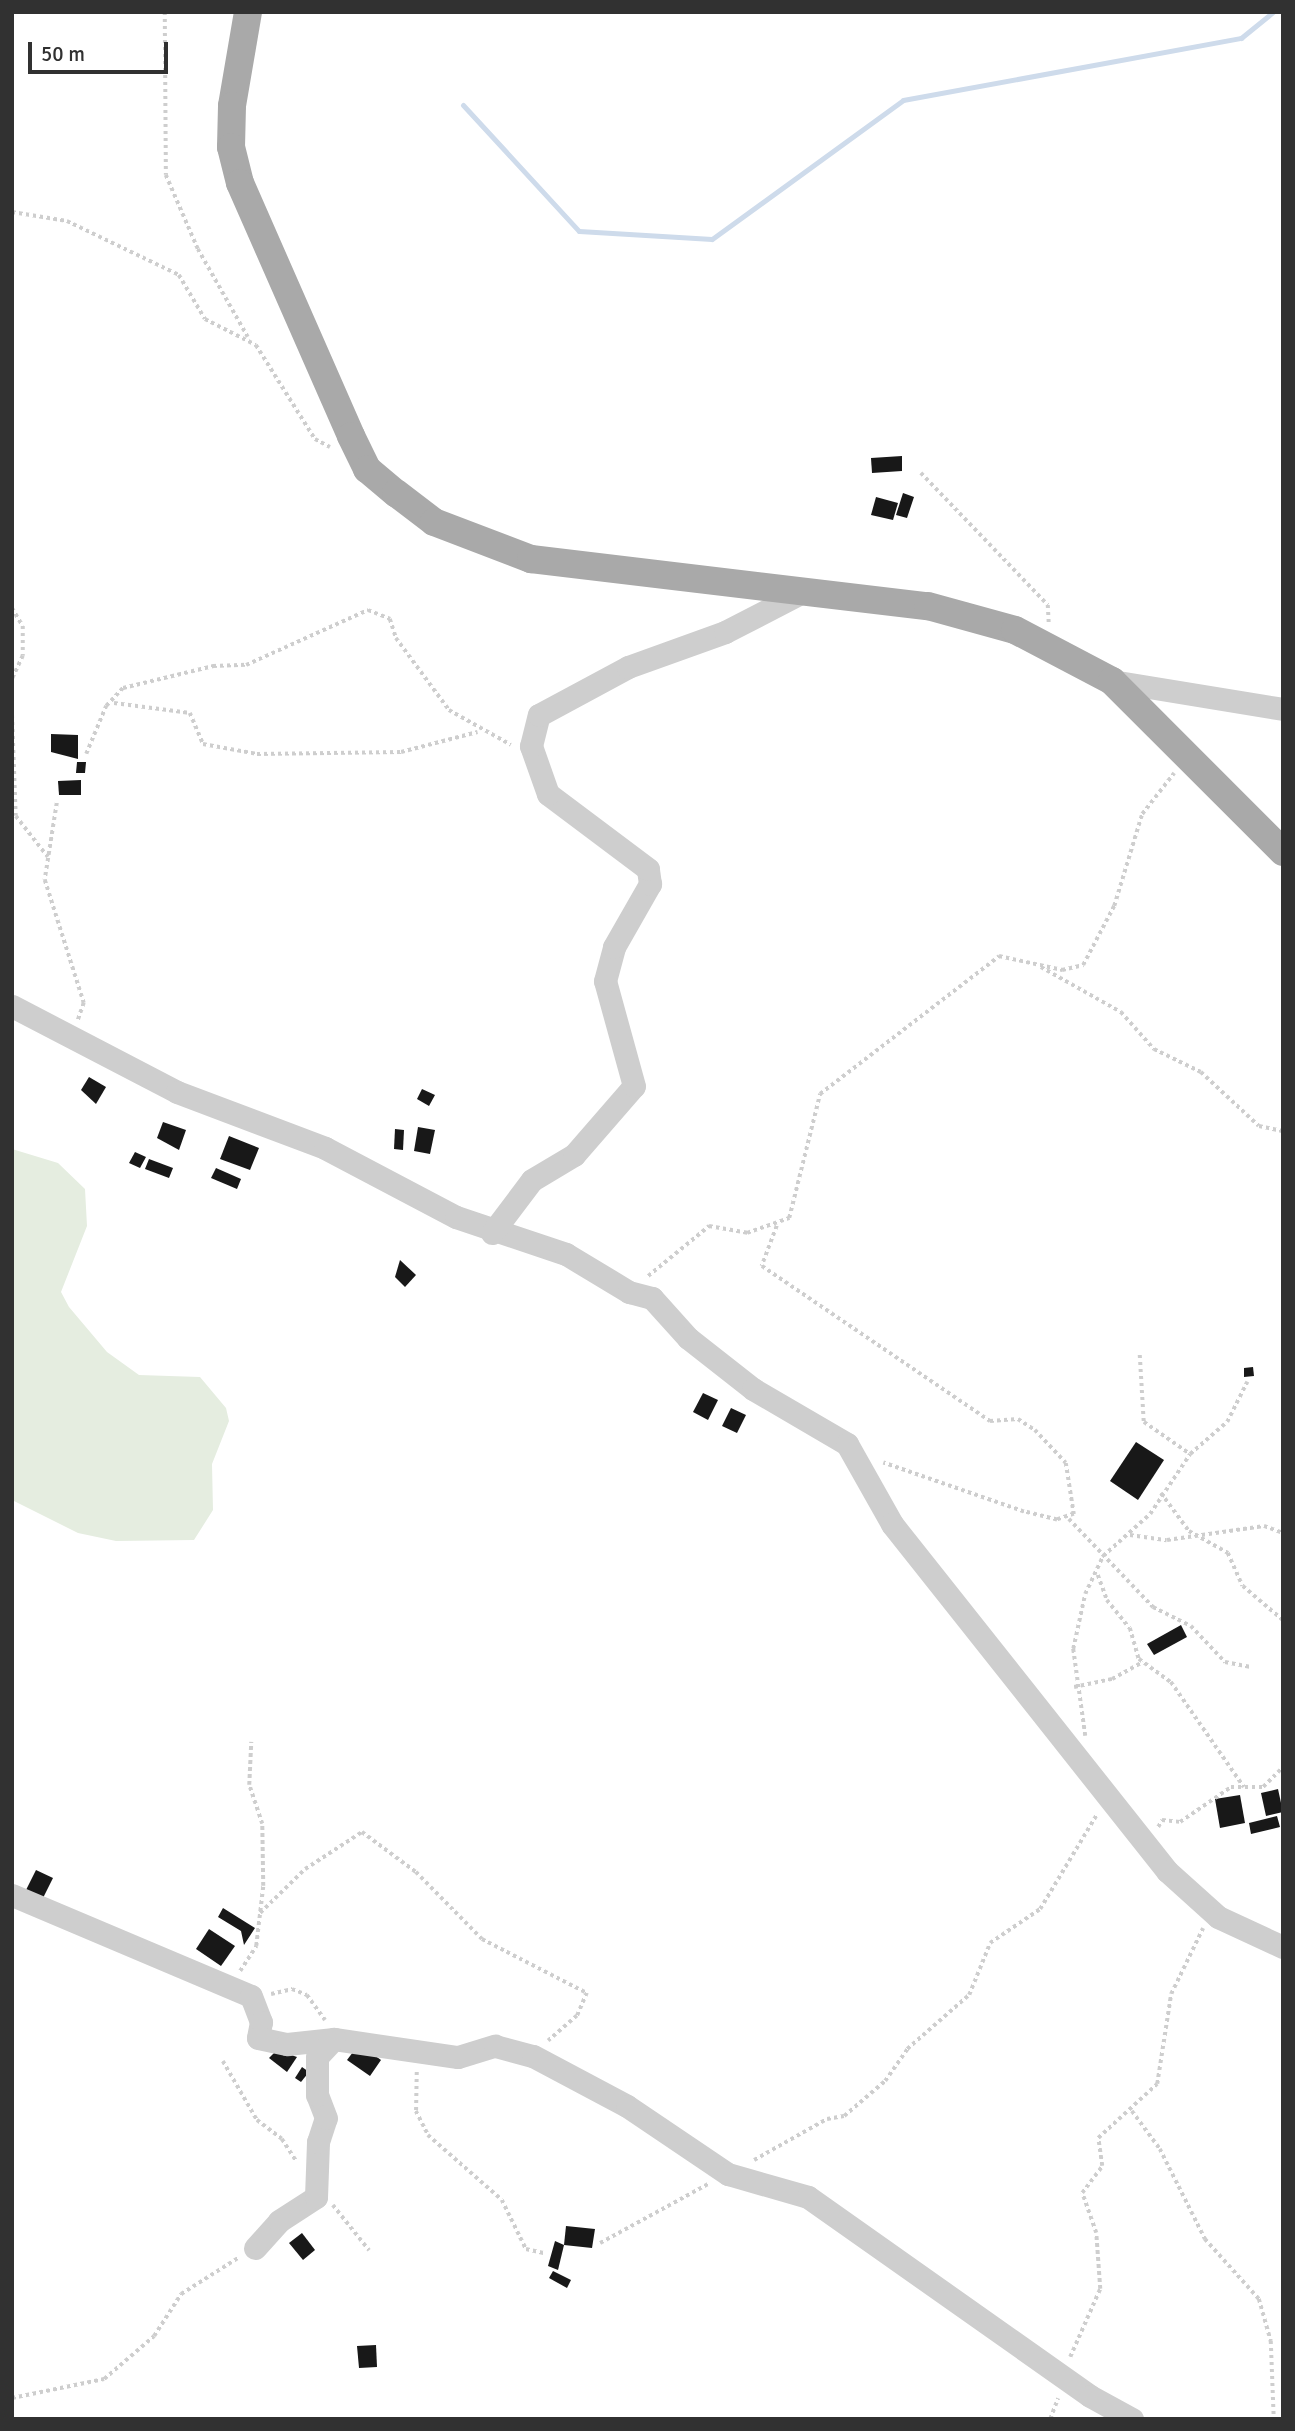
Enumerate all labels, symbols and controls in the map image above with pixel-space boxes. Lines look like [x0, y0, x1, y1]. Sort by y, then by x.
scale bar [32, 28, 172, 72]
text: 50 m [41, 41, 85, 67]

